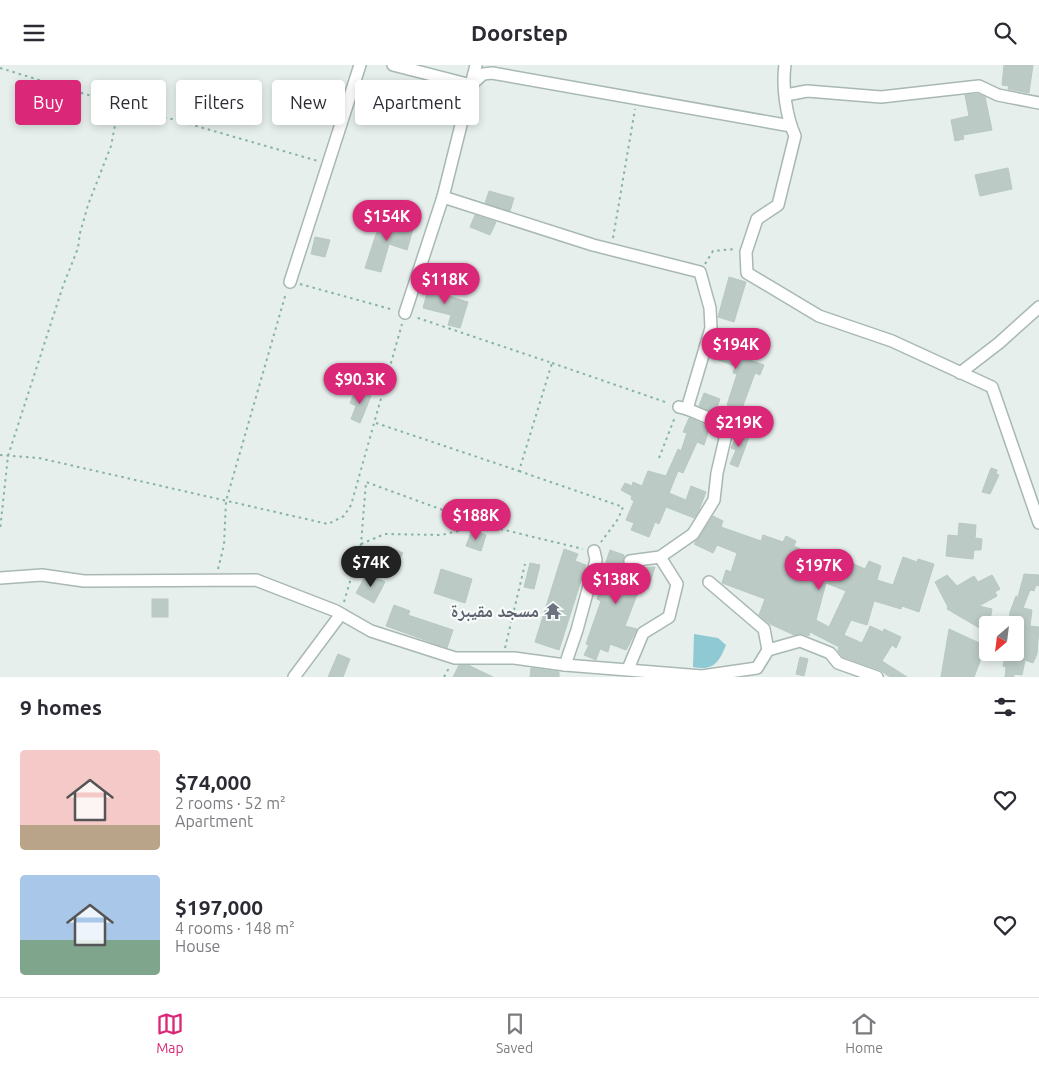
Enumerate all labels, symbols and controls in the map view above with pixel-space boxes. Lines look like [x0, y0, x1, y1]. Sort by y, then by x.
icon: menu [20, 19, 48, 47]
icon: search [991, 19, 1019, 47]
text: Doorstep [471, 20, 568, 45]
chip: Buy [15, 80, 81, 125]
chip: Rent [91, 80, 166, 125]
chip: Filters [176, 80, 262, 125]
chip: New [272, 80, 345, 125]
chip: Apartment [355, 80, 479, 125]
pin: $154K [352, 199, 422, 242]
text: $154K [364, 207, 410, 225]
pin: $118K [410, 263, 480, 305]
text: $118K [422, 270, 468, 288]
pin: $194K [701, 327, 771, 370]
text: $194K [713, 335, 759, 353]
pin: $90.3K [319, 363, 401, 405]
text: $90.3K [335, 370, 385, 388]
pin: $219K [704, 405, 774, 448]
text: $219K [716, 413, 762, 431]
pin: $188K [441, 499, 511, 541]
text: $188K [453, 506, 499, 524]
pin: $74K [341, 545, 401, 588]
pin: $197K [784, 549, 854, 591]
text: $74K [352, 553, 390, 571]
text: $197K [796, 556, 842, 574]
pin: $138K [581, 563, 651, 605]
text: $138K [593, 570, 639, 588]
place label: مسجد مقيبرة [451, 600, 539, 622]
temple icon: مسجد مقيبرة [543, 601, 563, 621]
north arrow [979, 616, 1024, 661]
map controls [979, 616, 1024, 661]
icon: filters [991, 693, 1019, 721]
text: 9 homes [20, 695, 102, 719]
icon: home [60, 770, 120, 830]
text: $74,000 [175, 770, 251, 794]
icon: heart [991, 786, 1019, 814]
text: 2 rooms · 52 m² [175, 794, 286, 812]
text: Apartment [175, 812, 253, 830]
icon: home [60, 895, 120, 955]
text: $197,000 [175, 895, 263, 919]
icon: heart [991, 911, 1019, 939]
text: 4 rooms · 148 m² [175, 919, 295, 937]
text: House [175, 937, 220, 955]
tab: Map [156, 1010, 184, 1056]
tab: Saved [496, 1010, 533, 1056]
tab: Home [845, 1010, 883, 1056]

